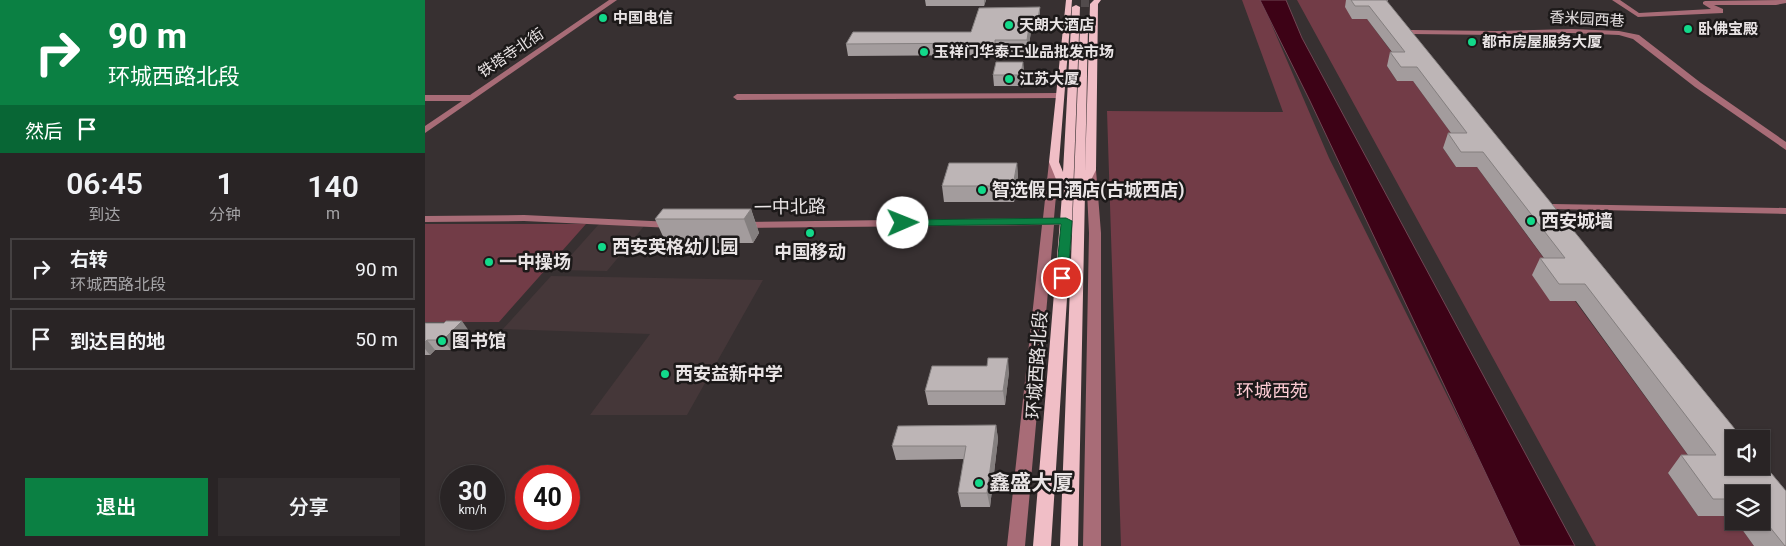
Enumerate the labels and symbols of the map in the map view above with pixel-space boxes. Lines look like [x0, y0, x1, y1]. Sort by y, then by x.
street label: 香米园西巷 [1549, 8, 1625, 30]
place label: 中国电信 [613, 9, 673, 27]
marker: 中国电信 [597, 12, 609, 24]
place label: 天朗大酒店 [1019, 16, 1094, 34]
marker: 天朗大酒店 [1003, 19, 1015, 31]
place label: 卧佛宝殿 [1698, 20, 1758, 38]
marker: 卧佛宝殿 [1682, 23, 1694, 35]
street label: 铁塔寺北街 [475, 25, 547, 81]
place label: 都市房屋服务大厦 [1482, 33, 1602, 51]
marker: 都市房屋服务大厦 [1466, 36, 1478, 48]
place label: 玉祥门华泰工业品批发市场 [934, 43, 1114, 61]
marker: 玉祥门华泰工业品批发市场 [918, 46, 930, 58]
place label: 江苏大厦 [1019, 70, 1079, 88]
marker: 江苏大厦 [1003, 73, 1015, 85]
place label: 智选假日酒店(古城西店) [992, 179, 1185, 201]
marker: 智选假日酒店(古城西店) [976, 184, 988, 196]
street label: 一中北路 [754, 195, 826, 218]
position arrow [876, 196, 928, 248]
place label: 西安城墙 [1541, 210, 1613, 231]
marker: 西安城墙 [1525, 215, 1537, 227]
marker: 中国移动 [804, 227, 816, 239]
place label: 西安英格幼儿园 [612, 236, 738, 257]
marker: 西安英格幼儿园 [596, 241, 608, 253]
place label: 中国移动 [774, 241, 846, 262]
place label: 一中操场 [499, 251, 571, 272]
marker: 一中操场 [483, 256, 495, 268]
pin [1041, 257, 1083, 299]
street label: 环城西路北段 [1022, 310, 1051, 420]
place label: 图书馆 [452, 330, 506, 351]
marker: 图书馆 [436, 335, 448, 347]
place label: 西安益新中学 [675, 363, 783, 384]
marker: 西安益新中学 [659, 368, 671, 380]
park label: 环城西苑 [1236, 380, 1308, 401]
speed limit sign: 40 [515, 465, 580, 530]
place label: 鑫盛大厦 [989, 471, 1073, 495]
marker: 鑫盛大厦 [973, 477, 985, 489]

